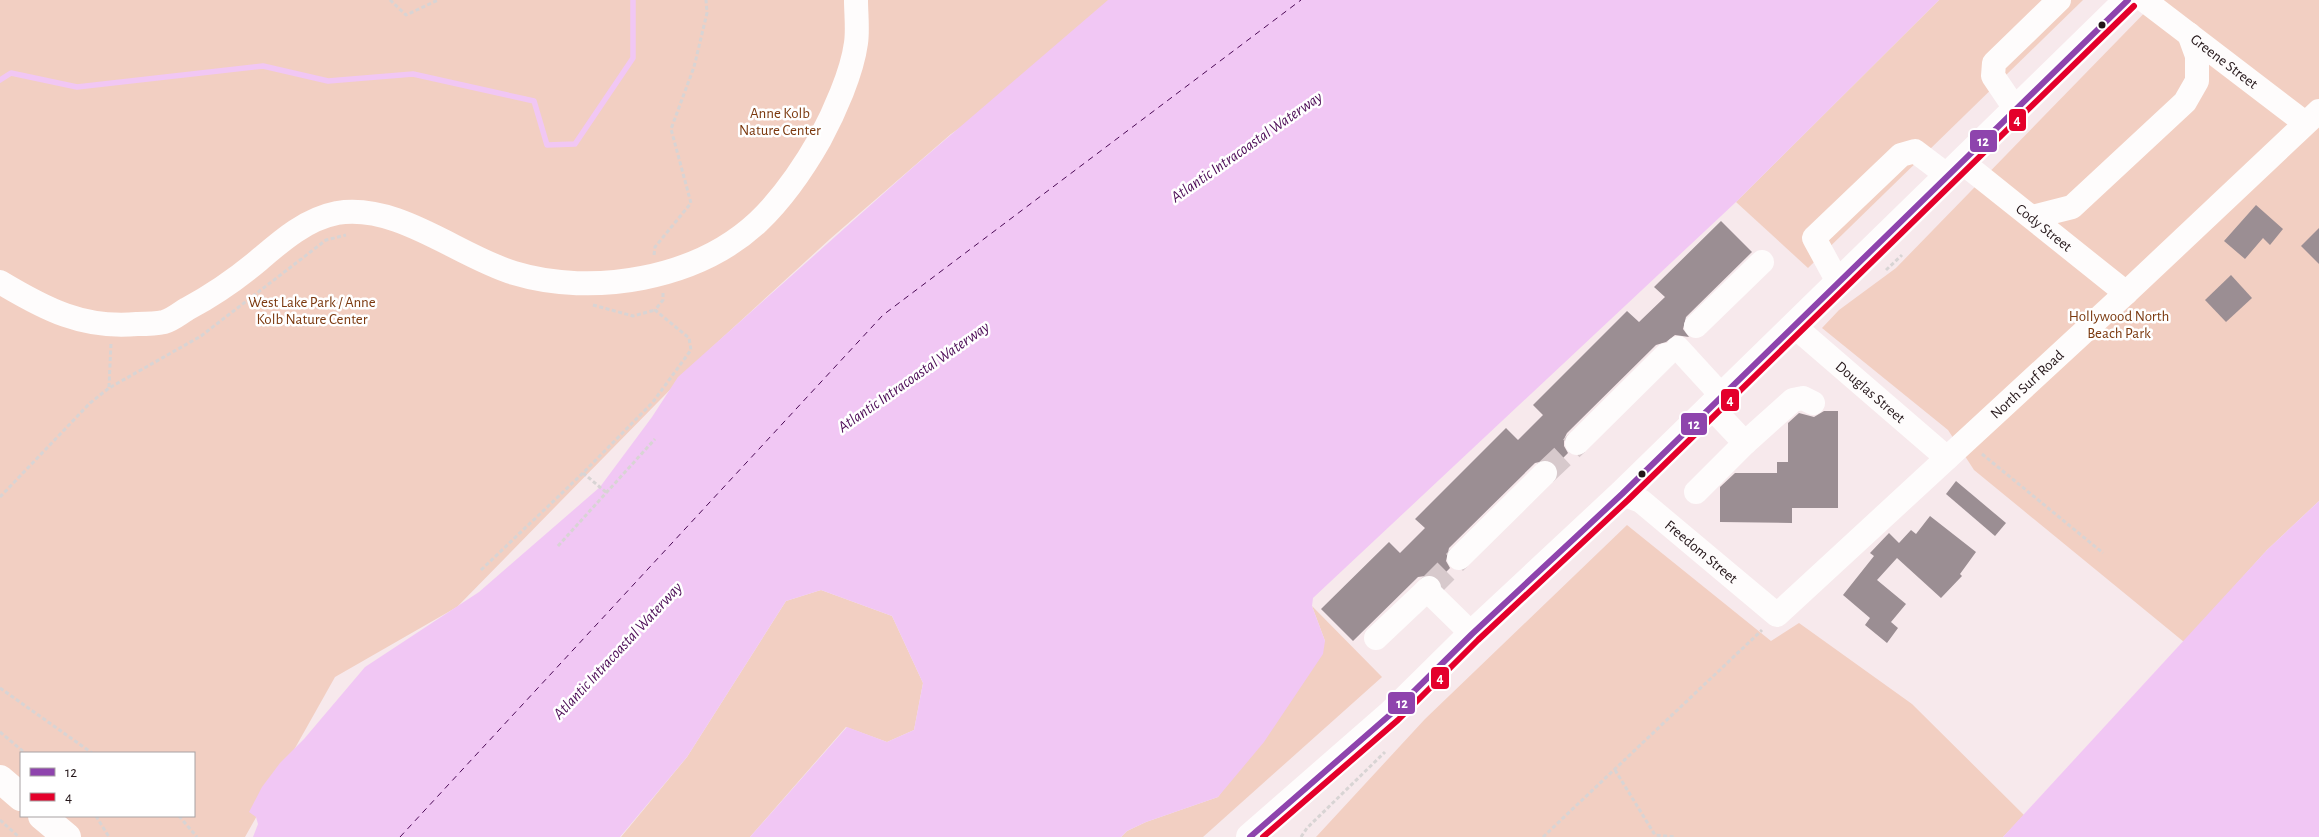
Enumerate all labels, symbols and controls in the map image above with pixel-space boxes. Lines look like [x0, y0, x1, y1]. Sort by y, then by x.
unlabelled marker [2097, 20, 2107, 30]
street label: Greene Street [2188, 31, 2260, 92]
water label: Atlantic Intracoastal Waterway [1167, 88, 1325, 206]
park label: Anne Kolb Nature Center [739, 106, 821, 138]
line badge: 4 [2008, 108, 2027, 132]
text: 4 [2013, 114, 2021, 128]
line badge: 12 [1969, 129, 1998, 153]
text: 12 [1977, 135, 1989, 149]
street label: Cody Street [2013, 201, 2075, 255]
park label: West Lake Park / Anne Kolb Nature Center [248, 295, 376, 327]
park label: Hollywood North Beach Park [2069, 309, 2169, 341]
water label: Atlantic Intracoastal Waterway [834, 318, 992, 436]
street label: North Surf Road [1988, 347, 2067, 422]
street label: Douglas Street [1833, 359, 1908, 426]
line badge: 4 [1720, 388, 1740, 412]
text: 4 [1726, 394, 1734, 408]
line badge: 12 [1680, 412, 1708, 436]
text: 12 [1688, 418, 1700, 432]
unlabelled marker [1637, 469, 1647, 479]
street label: Freedom Street [1662, 517, 1740, 587]
water label: Atlantic Intracoastal Waterway [550, 579, 685, 723]
line badge: 4 [1430, 666, 1450, 690]
text: 4 [1436, 672, 1444, 686]
line badge: 12 [1387, 691, 1416, 715]
text: 12 [1396, 697, 1408, 711]
legend [20, 752, 195, 817]
text: 12 [65, 765, 77, 780]
text: 4 [65, 790, 72, 805]

